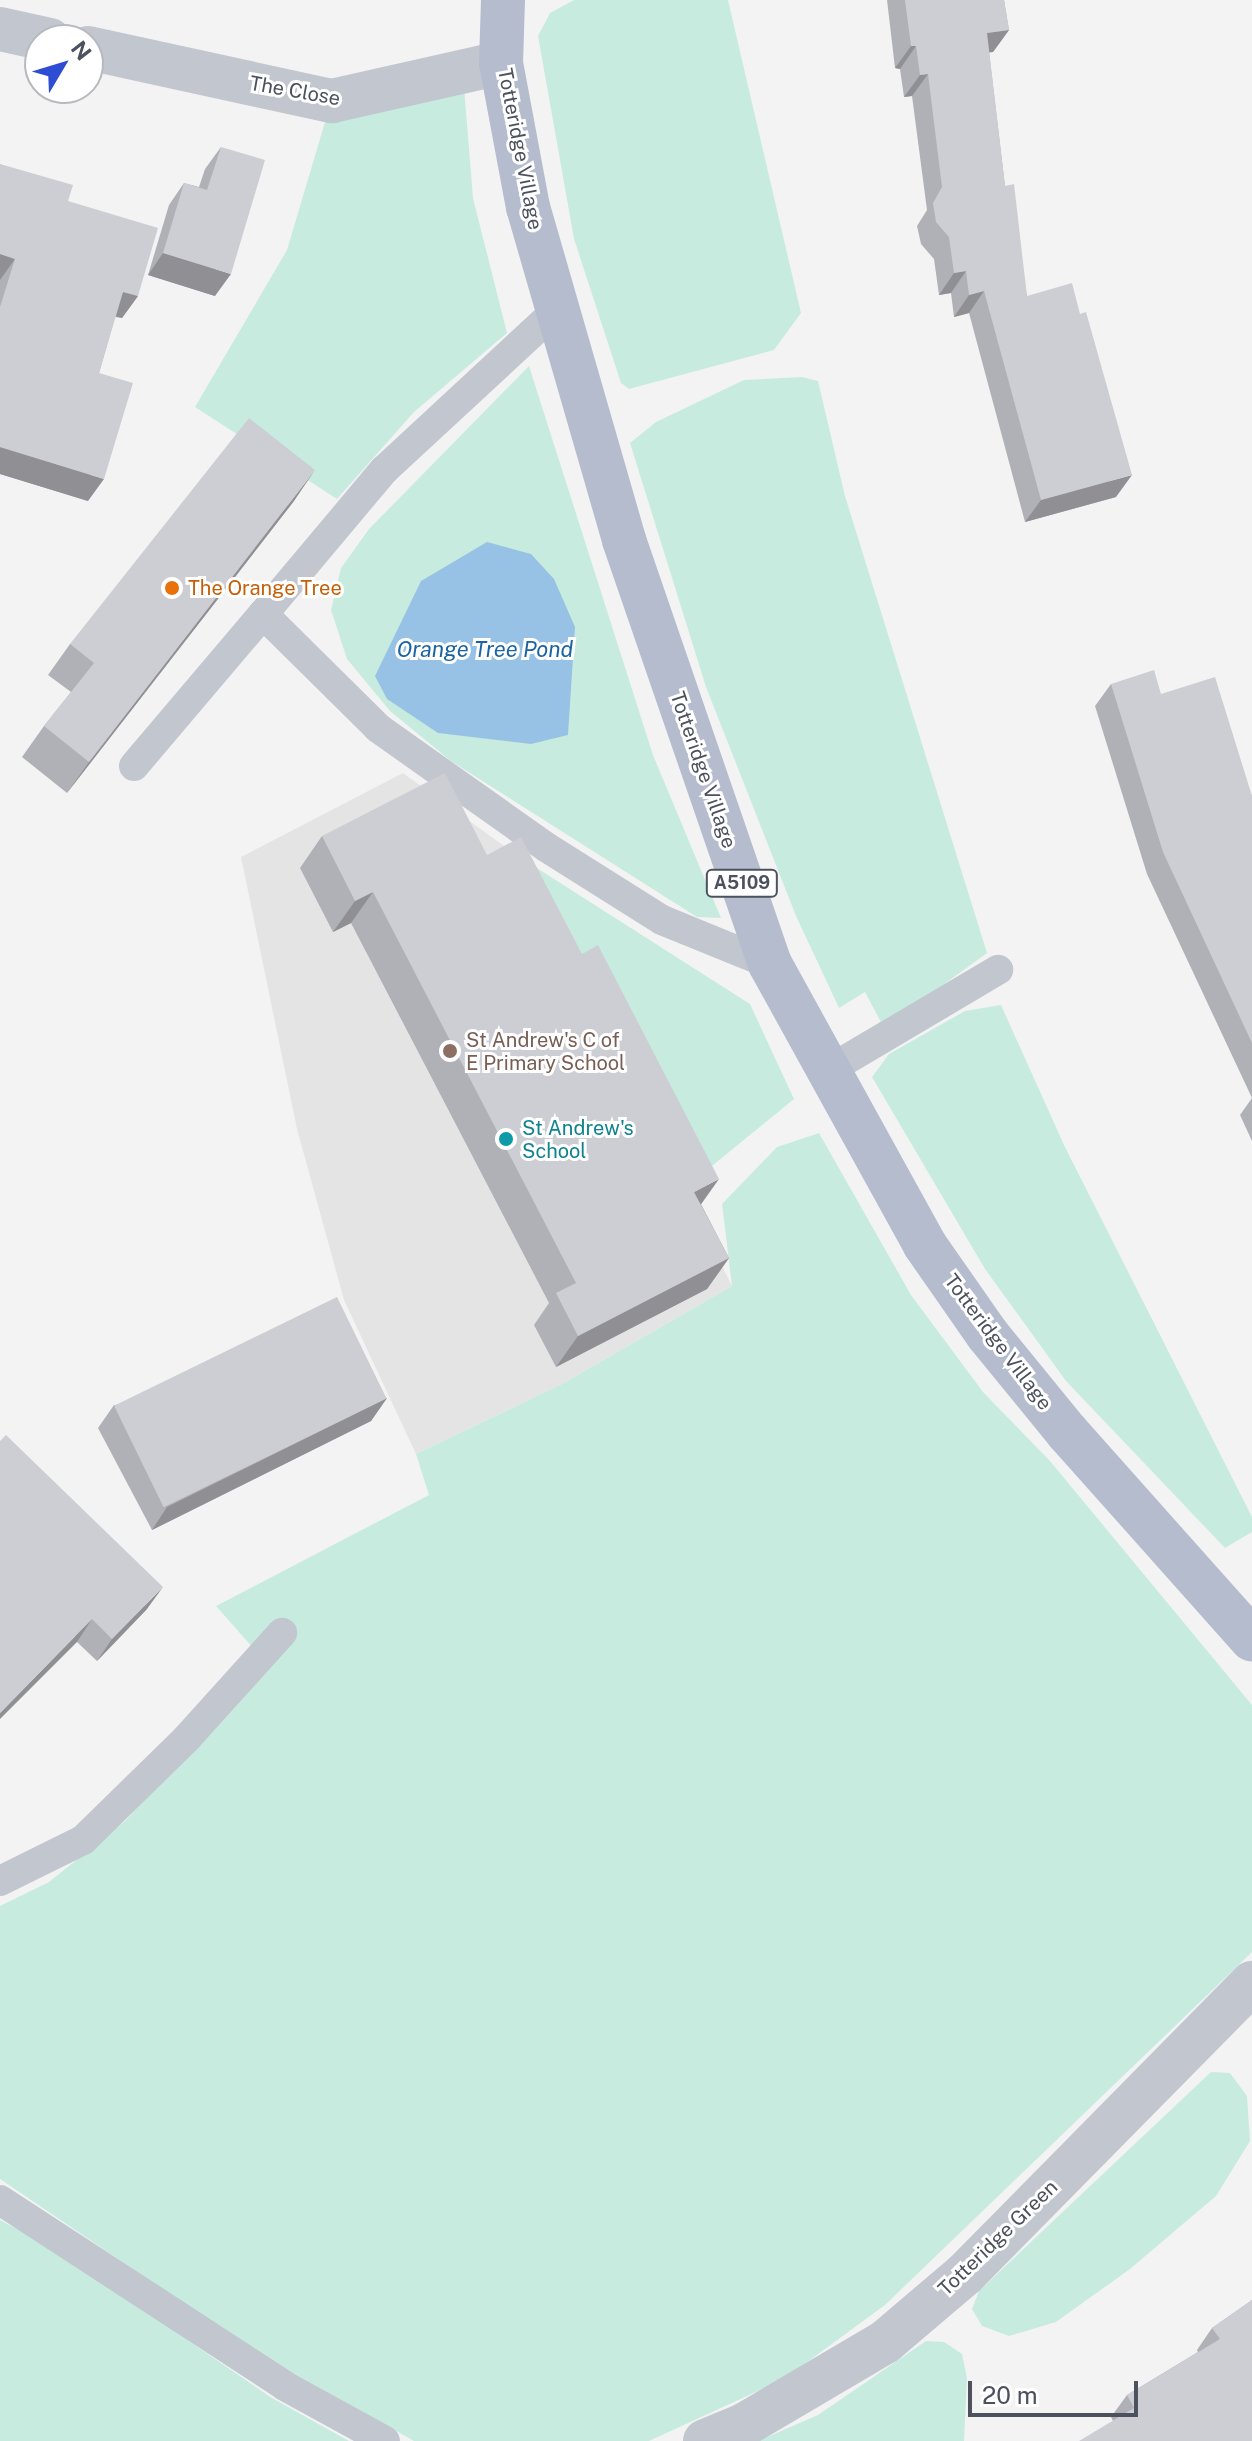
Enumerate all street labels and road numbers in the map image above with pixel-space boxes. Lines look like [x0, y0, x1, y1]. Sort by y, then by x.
street label: Totteridge Village [493, 66, 547, 232]
street label: The Close [248, 71, 342, 111]
street label: Totteridge Village [665, 688, 741, 852]
road number: A5109 [704, 869, 780, 897]
street label: Totteridge Village [939, 1269, 1057, 1415]
street label: Totteridge Green [933, 2175, 1063, 2301]

